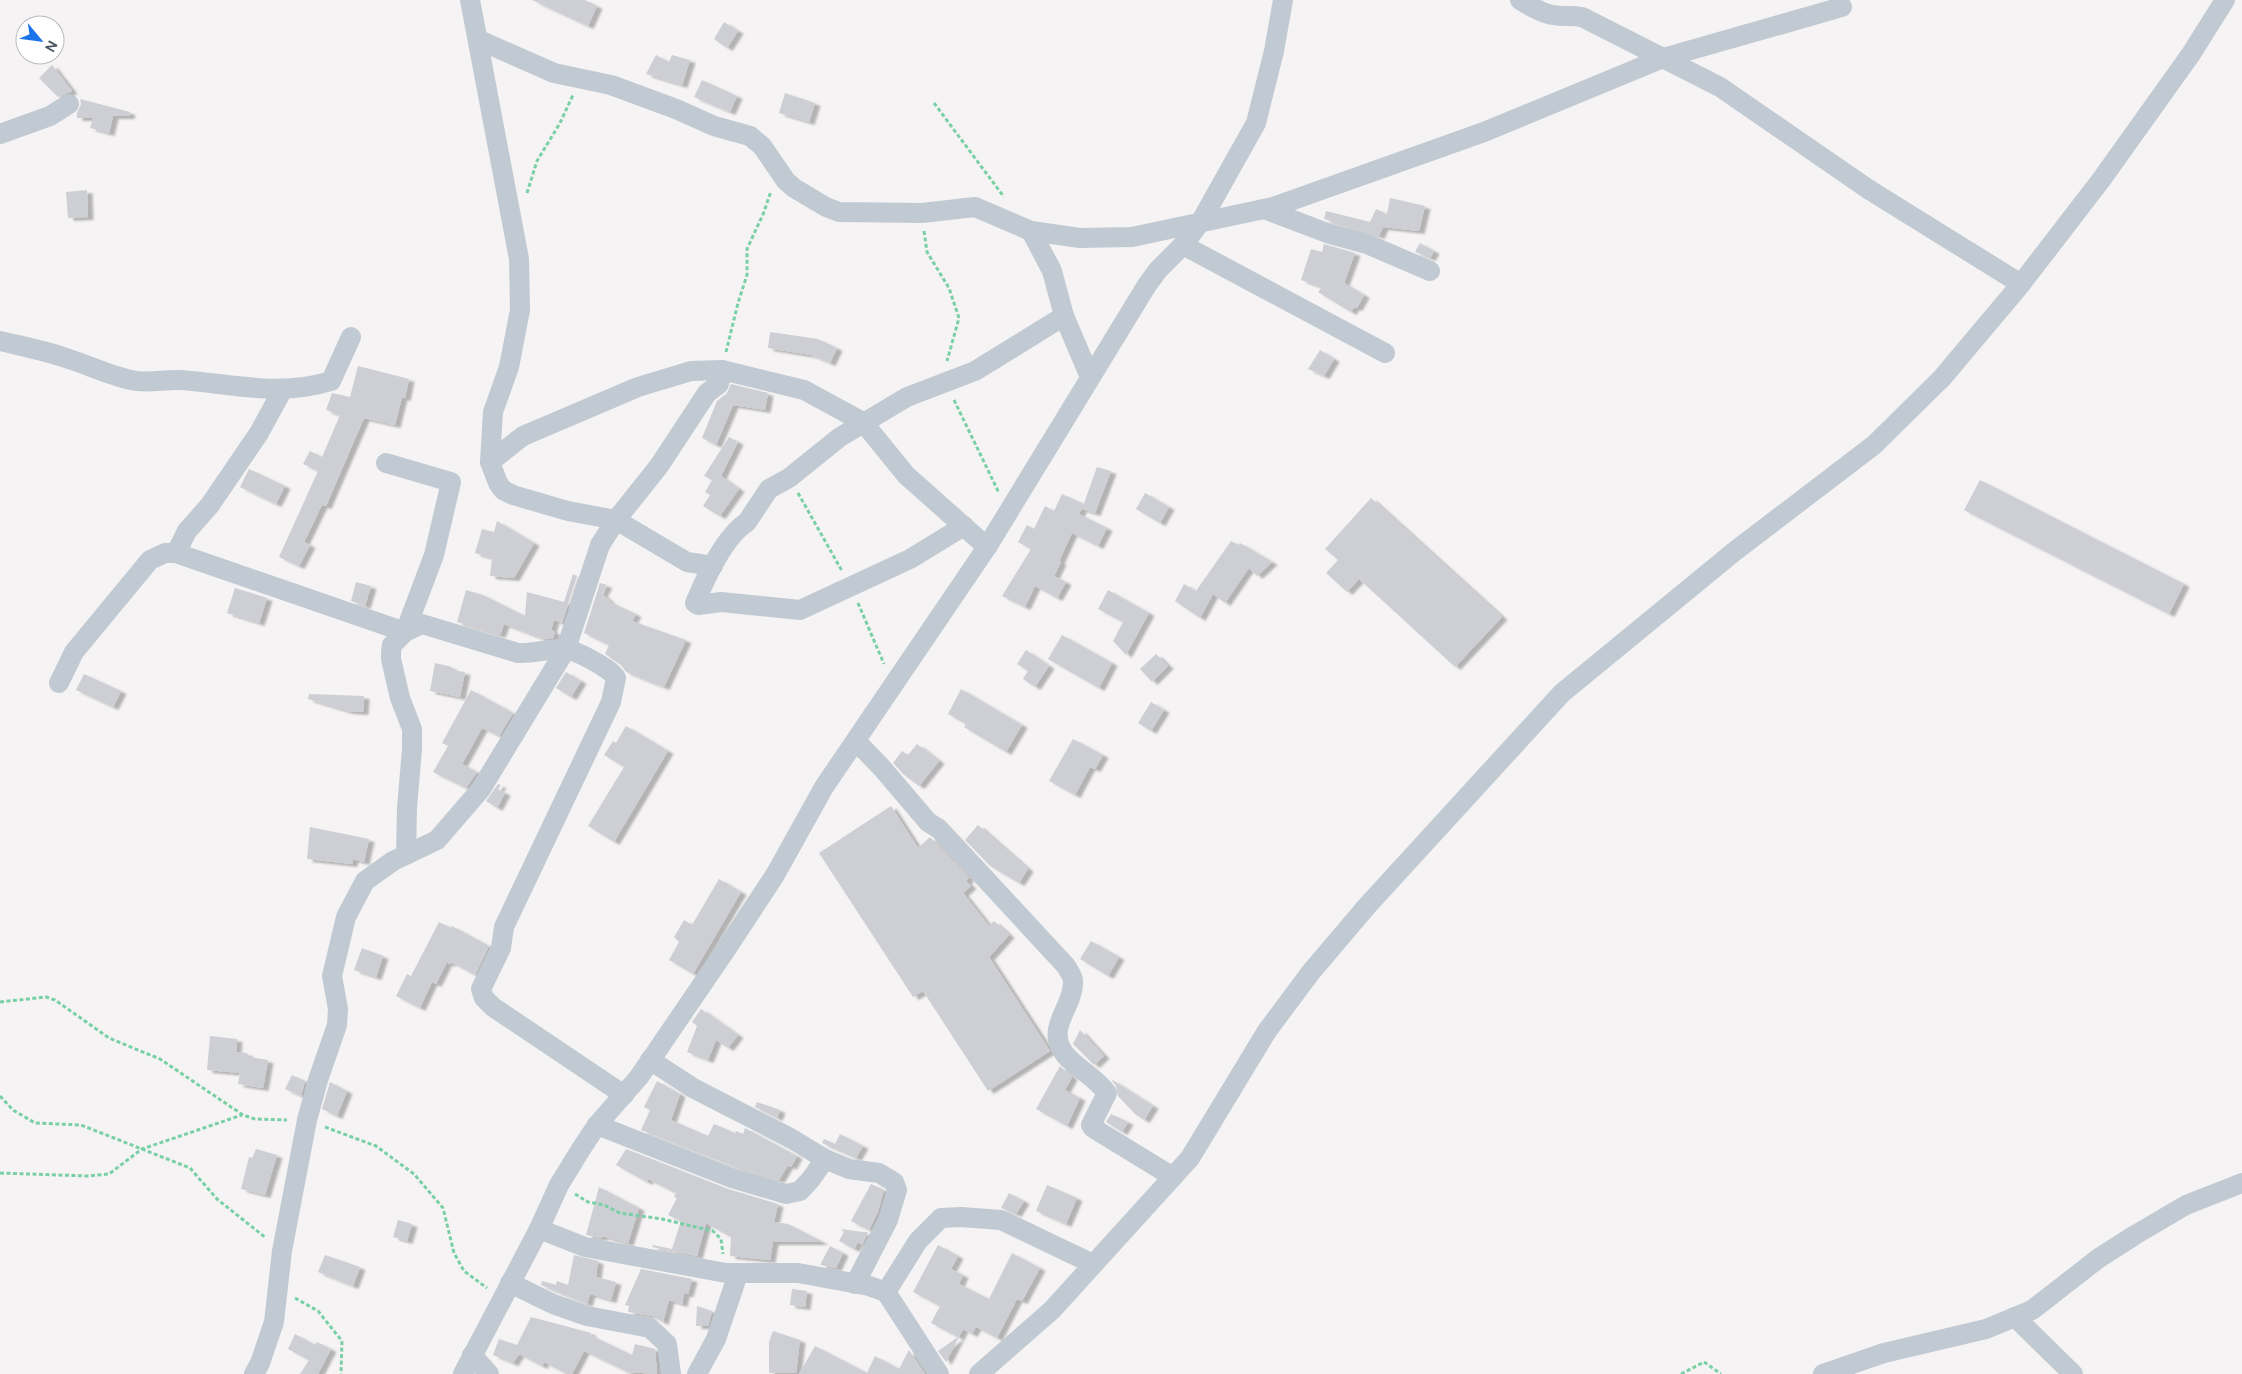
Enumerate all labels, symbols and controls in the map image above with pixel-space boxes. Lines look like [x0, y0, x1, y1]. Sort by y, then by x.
north arrow [15, 15, 65, 65]
text: N [41, 37, 62, 55]

